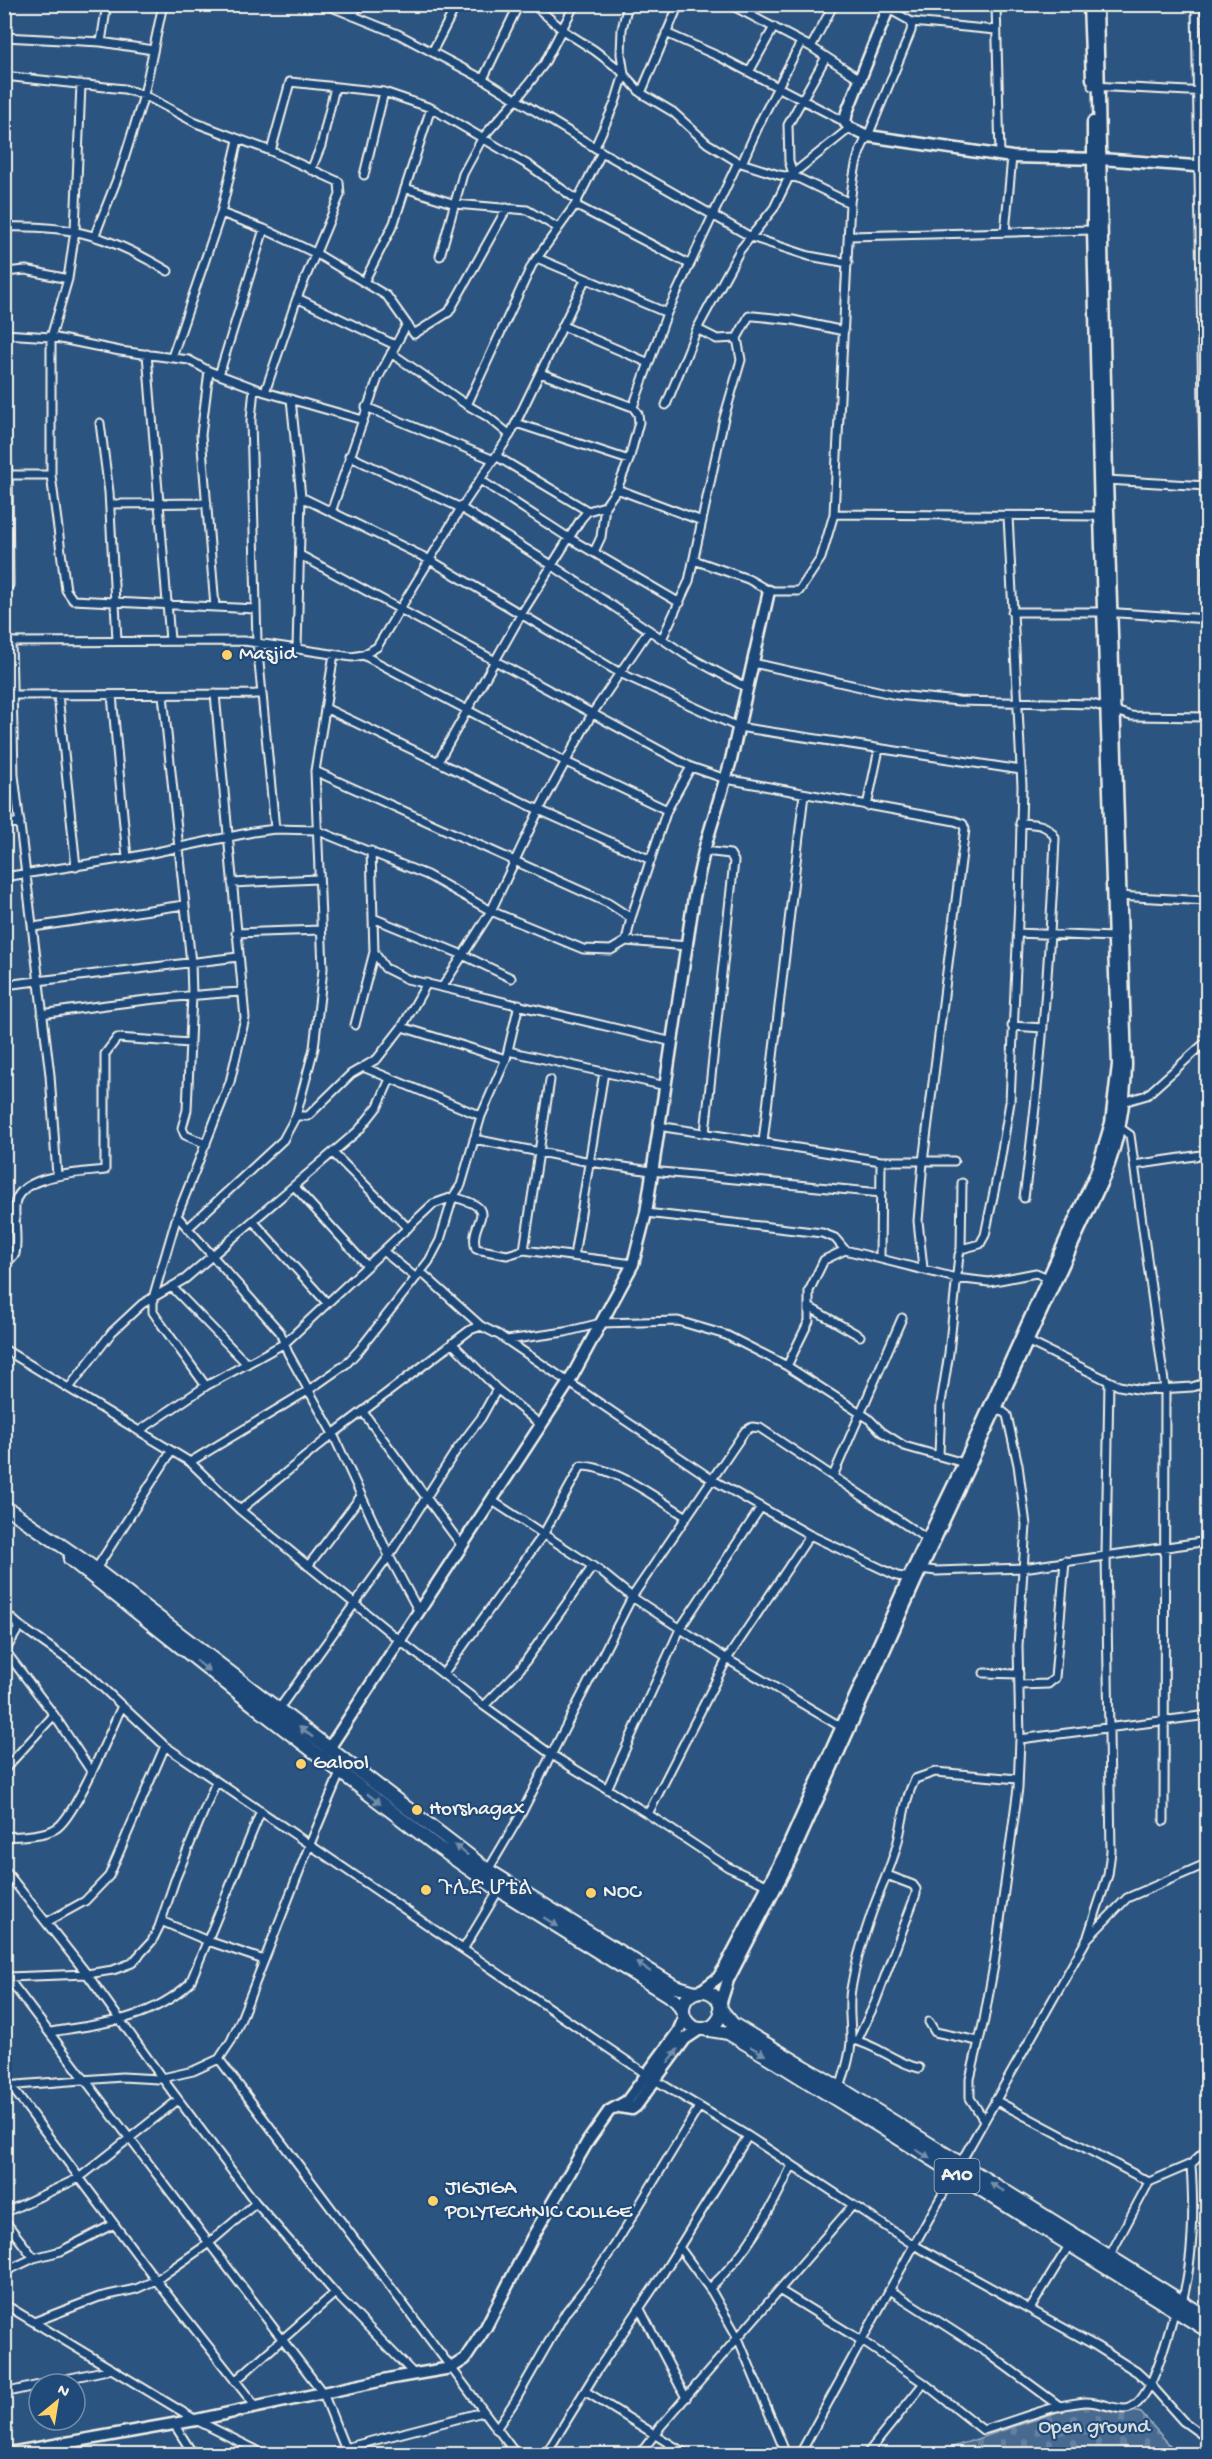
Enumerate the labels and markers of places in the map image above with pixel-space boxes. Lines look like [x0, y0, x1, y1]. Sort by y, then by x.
place label: Masjid [239, 643, 298, 668]
marker: Masjid [220, 648, 234, 662]
place label: Galool [313, 1752, 369, 1777]
marker: Galool [294, 1757, 308, 1771]
place label: Horshagax [429, 1798, 525, 1823]
marker: Horshagax [410, 1803, 424, 1817]
place label: ጉሌድ ሆቴል [438, 1878, 532, 1903]
place label: NOC [603, 1881, 642, 1906]
marker: ጉሌድ ሆቴል [419, 1883, 433, 1897]
marker: NOC [584, 1886, 598, 1900]
place label: JIGJIGA POLYTECHNIC COLLGE [444, 2177, 633, 2226]
marker: JIGJIGA POLYTECHNIC COLLGE [426, 2194, 440, 2208]

